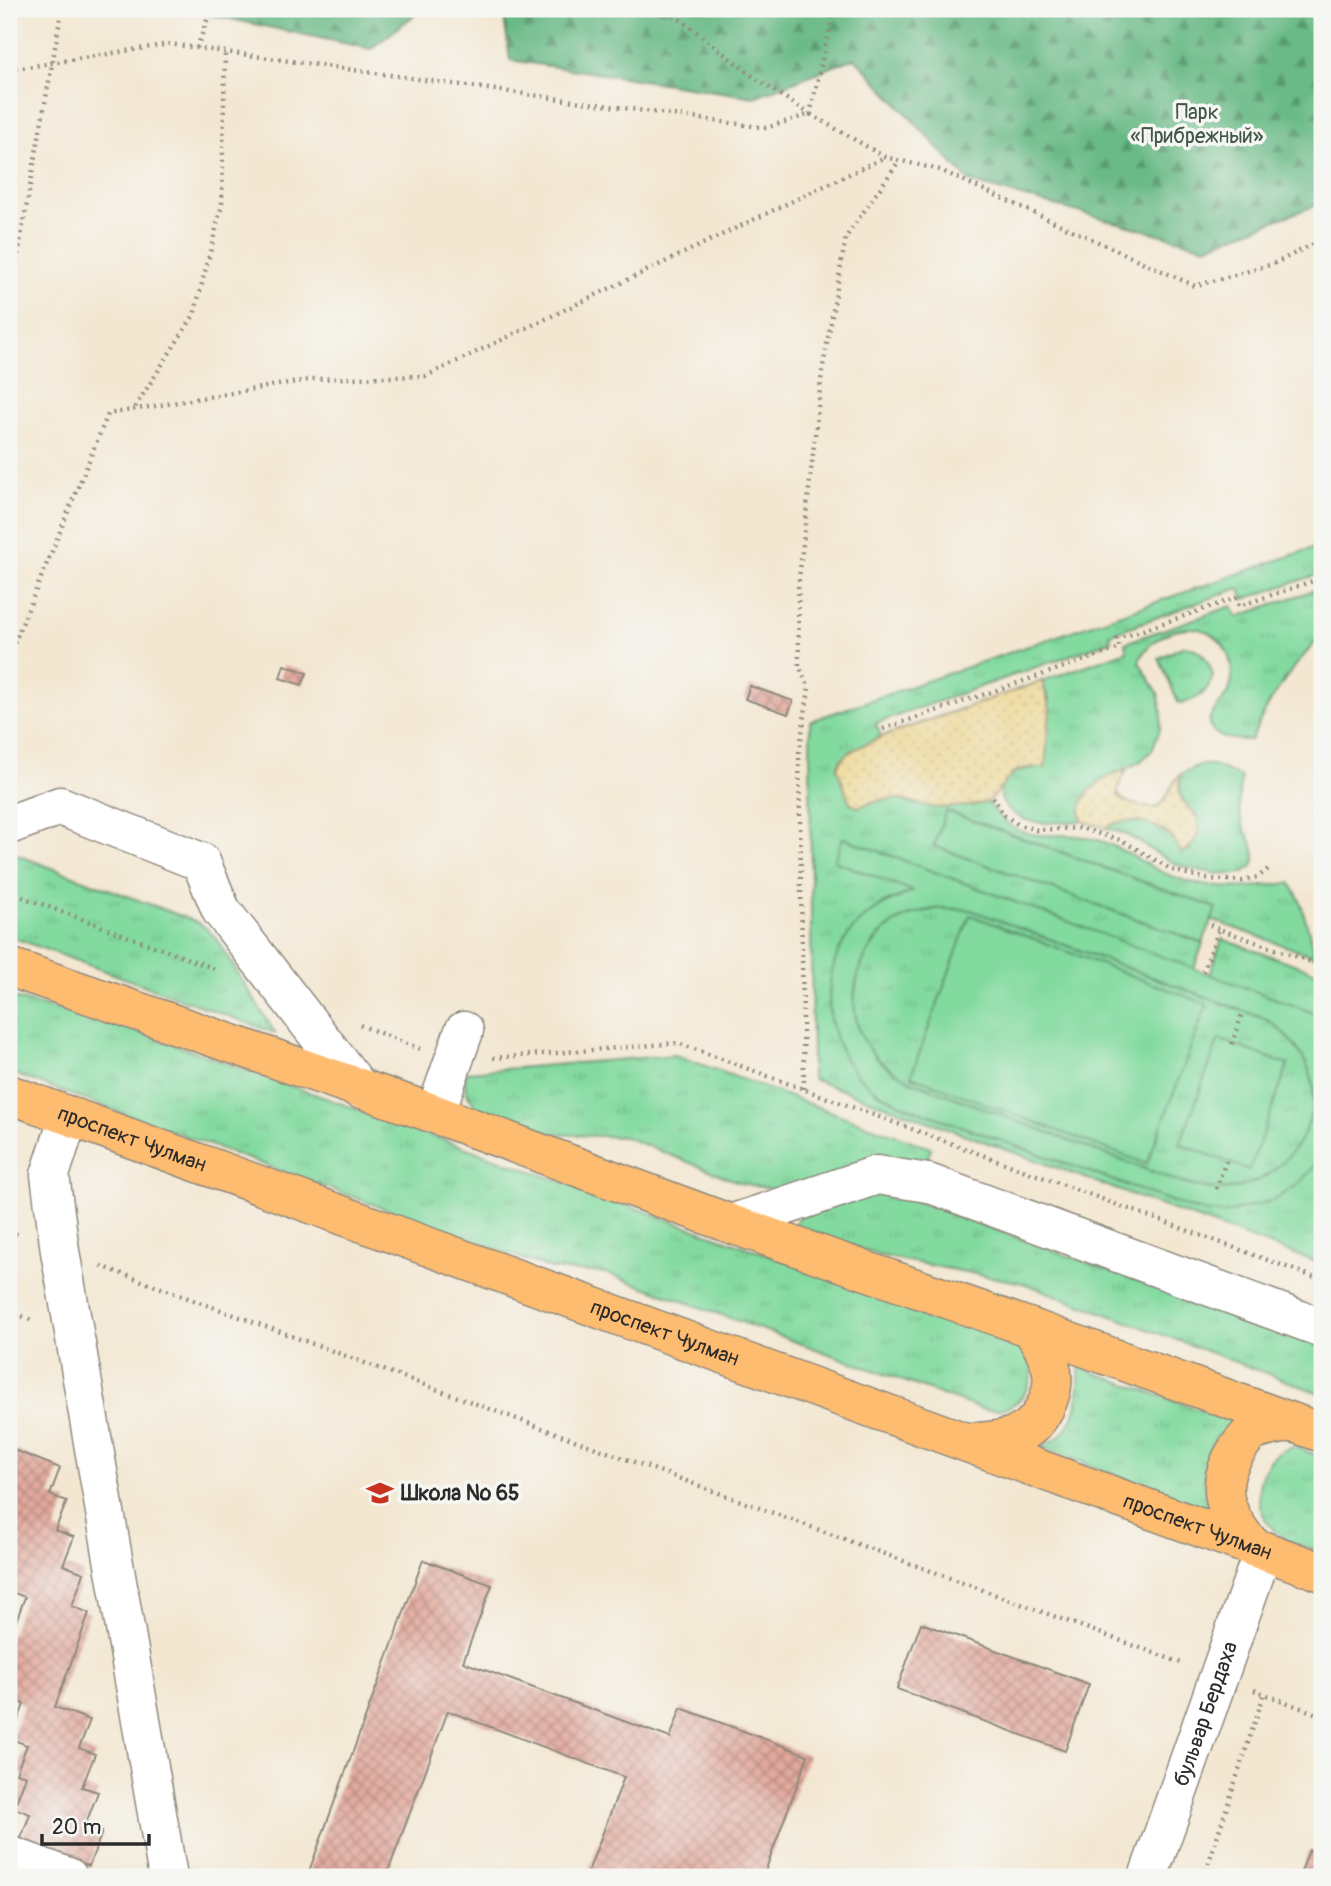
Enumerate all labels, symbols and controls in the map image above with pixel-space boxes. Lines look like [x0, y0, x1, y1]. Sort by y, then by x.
park label: Парк «Прибрежный» [1131, 99, 1264, 150]
street label: проспект Чулман [54, 1099, 210, 1178]
street label: проспект Чулман [587, 1293, 743, 1372]
school or university icon: Школа № 65 [365, 1478, 395, 1508]
place label: Школа № 65 [400, 1480, 519, 1507]
street label: проспект Чулман [1120, 1487, 1276, 1566]
street label: бульвар Бердаха [1168, 1638, 1244, 1790]
scale bar [42, 1802, 149, 1846]
text: 20 m [52, 1814, 101, 1841]

